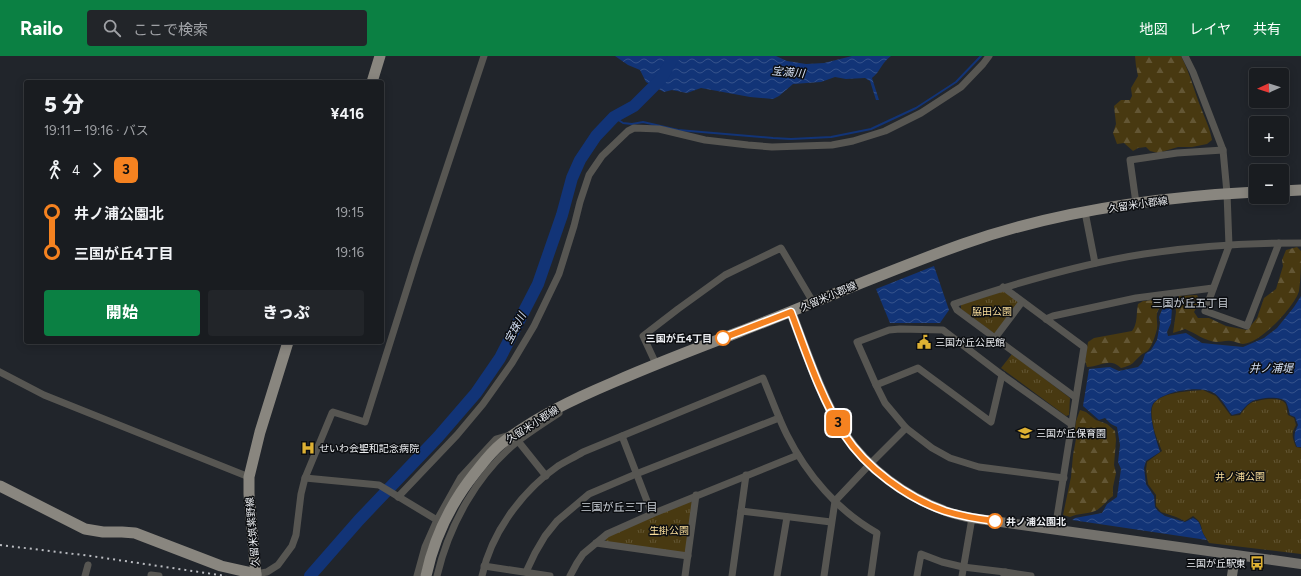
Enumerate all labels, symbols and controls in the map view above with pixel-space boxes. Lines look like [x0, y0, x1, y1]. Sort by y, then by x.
search box [87, 10, 367, 46]
text: Railo [20, 17, 63, 40]
icon: search [101, 17, 123, 39]
text: ここで検索 [133, 21, 208, 39]
text: 地図 [1139, 21, 1167, 38]
text: レイヤ [1189, 21, 1231, 38]
text: 共有 [1253, 21, 1281, 38]
water label: 宝満川 [771, 65, 806, 80]
north arrow [1249, 68, 1289, 108]
map controls [1249, 68, 1289, 204]
text: 5 分 [44, 91, 84, 118]
text: ¥416 [331, 105, 364, 123]
button: + [1249, 116, 1289, 156]
text: 19:11 – 19:16 · バス [44, 123, 149, 138]
icon: walk [44, 159, 66, 181]
icon: forward [86, 159, 108, 181]
text: 3 [122, 161, 130, 178]
text: 4 [72, 163, 80, 178]
button: − [1249, 164, 1289, 204]
street label: 久留米小郡線 [1107, 194, 1169, 215]
text: 井ノ浦公園北 [74, 205, 164, 223]
text: 19:15 [335, 205, 364, 220]
text: 三国が丘4丁目 [74, 245, 174, 263]
text: 19:16 [335, 245, 364, 260]
street label: 久留米小郡線 [798, 279, 858, 314]
button: 開始 [44, 290, 200, 336]
button: きっぷ [208, 290, 364, 336]
district label: 三国が丘五丁目 [1152, 297, 1229, 310]
park label: 脇田公園 [972, 305, 1012, 318]
water label: 宝珠川 [502, 310, 529, 346]
marker: 三国が丘4丁目 [715, 330, 731, 346]
place label: 三国が丘4丁目 [646, 332, 712, 345]
public building icon: 三国が丘公民館 [916, 334, 932, 350]
place label: 三国が丘公民館 [935, 336, 1005, 349]
water label: 井ノ浦堤 [1249, 362, 1294, 375]
street label: 久留米小郡線 [503, 403, 561, 446]
line badge: 3 [825, 410, 851, 436]
text: 3 [834, 414, 842, 431]
school or university icon: 三国が丘保育園 [1017, 425, 1033, 441]
place label: 三国が丘保育園 [1036, 427, 1106, 440]
hospital icon: せいわ会聖和記念病院 [300, 440, 316, 456]
place label: せいわ会聖和記念病院 [319, 442, 419, 455]
park label: 井ノ浦公園 [1215, 470, 1265, 483]
street label: 久留米筑紫野線 [243, 497, 262, 567]
district label: 三国が丘三丁目 [581, 501, 658, 514]
marker: 井ノ浦公園北 [987, 513, 1003, 529]
place label: 井ノ浦公園北 [1006, 515, 1066, 528]
park label: 生掛公園 [649, 524, 689, 537]
bus stop icon: 三国が丘駅東 [1249, 555, 1265, 571]
place label: 三国が丘駅東 [1186, 557, 1246, 570]

